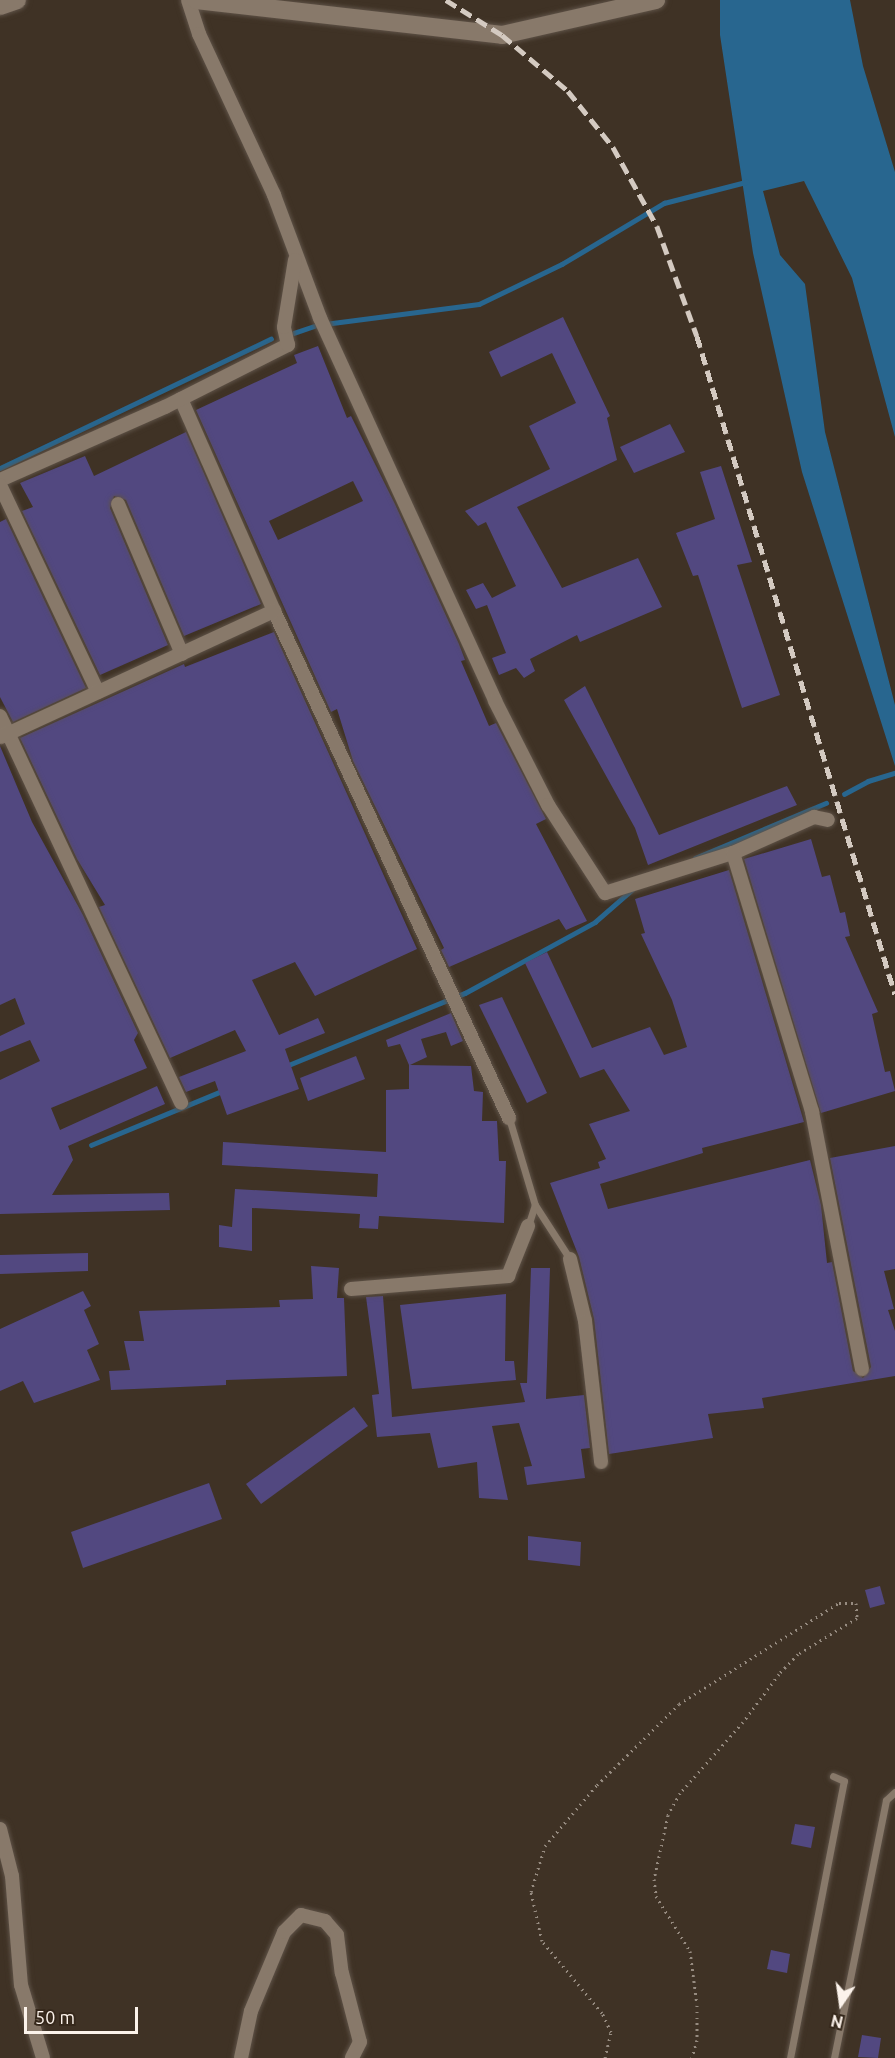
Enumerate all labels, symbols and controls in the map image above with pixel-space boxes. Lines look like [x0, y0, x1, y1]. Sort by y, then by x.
north arrow [811, 1974, 871, 2034]
scale bar [27, 1995, 141, 2033]
text: 50 m [35, 2007, 75, 2027]
text: N [829, 2011, 845, 2032]

